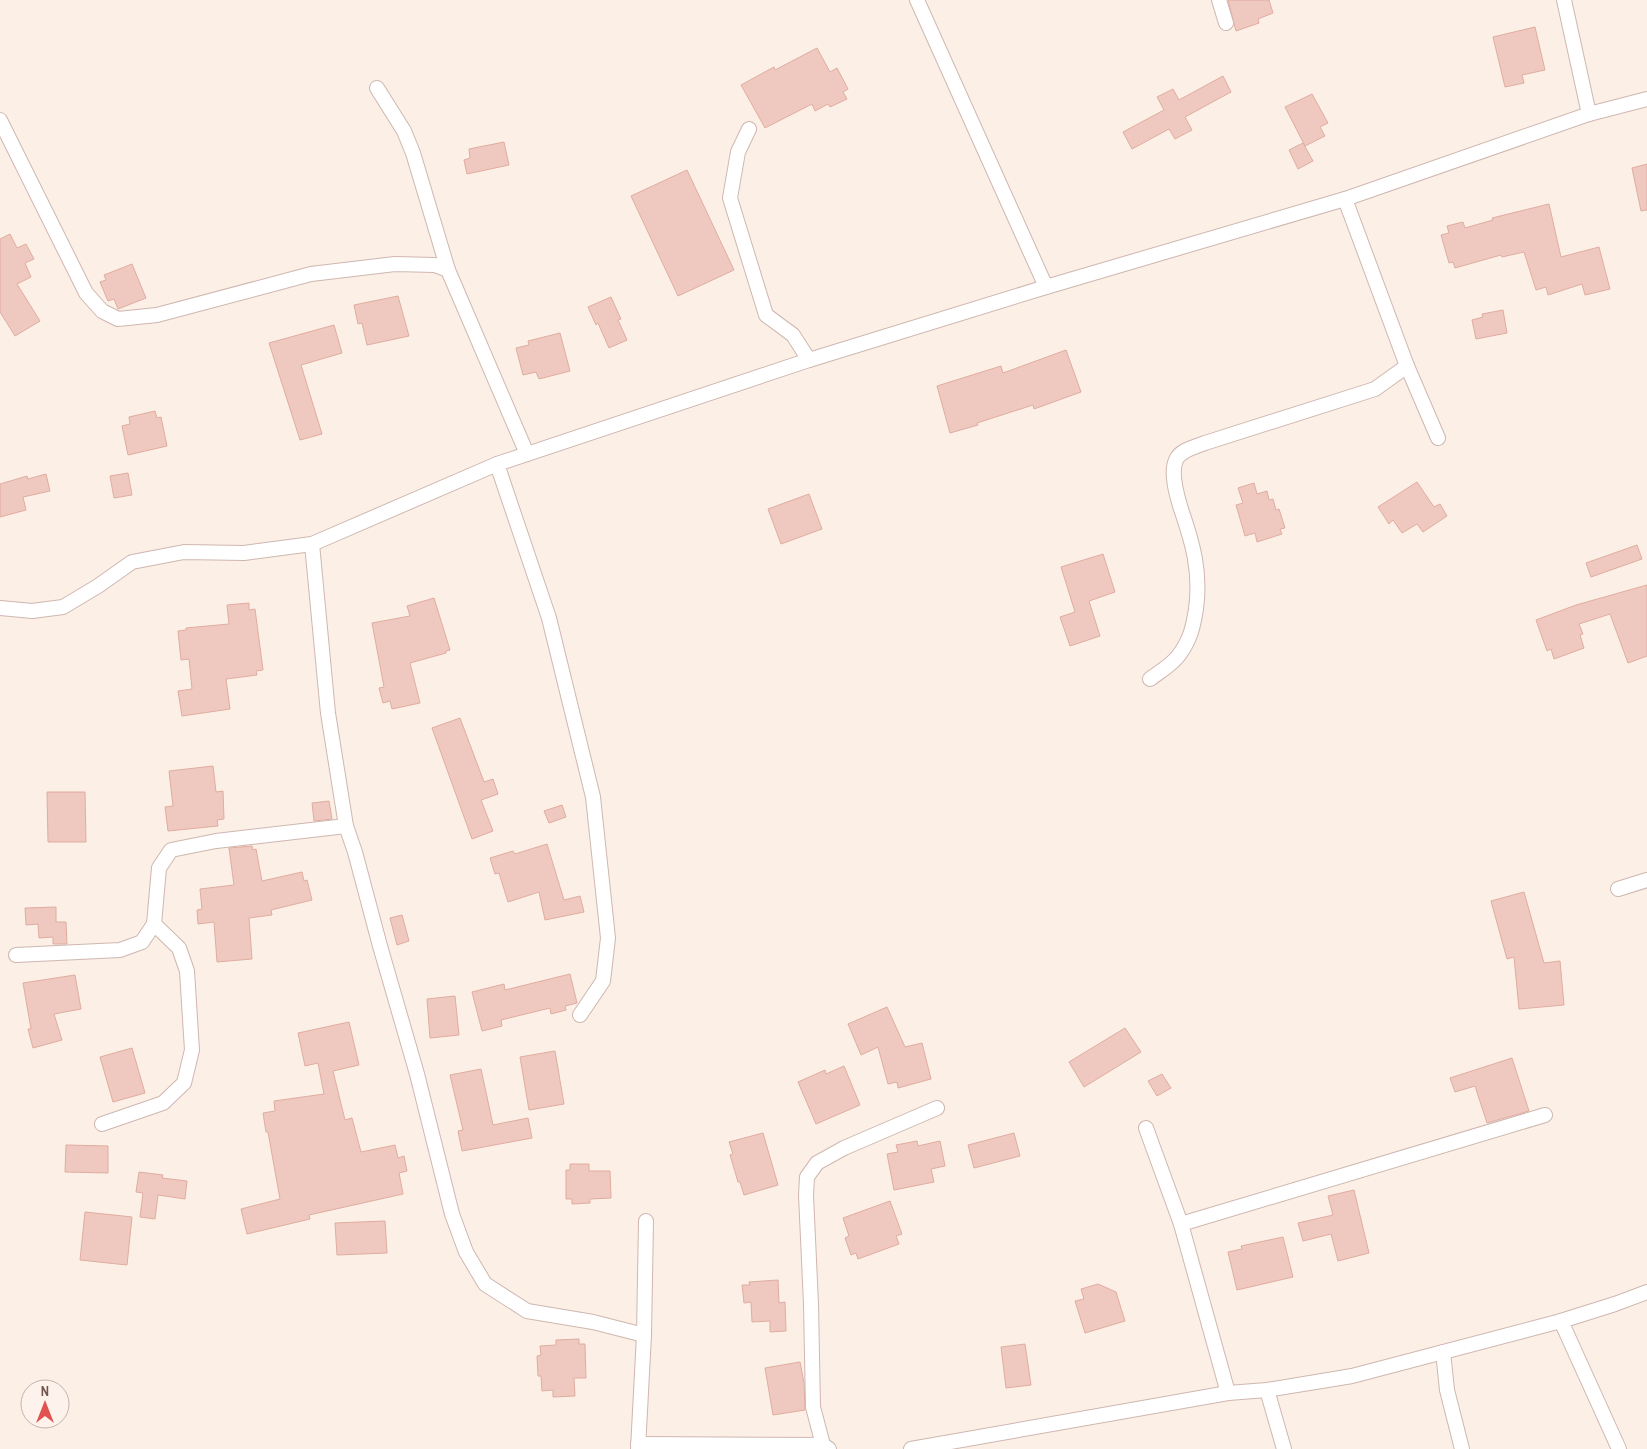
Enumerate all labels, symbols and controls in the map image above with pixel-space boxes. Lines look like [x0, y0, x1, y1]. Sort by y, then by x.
north arrow [20, 1379, 70, 1429]
text: N [41, 1382, 49, 1400]

